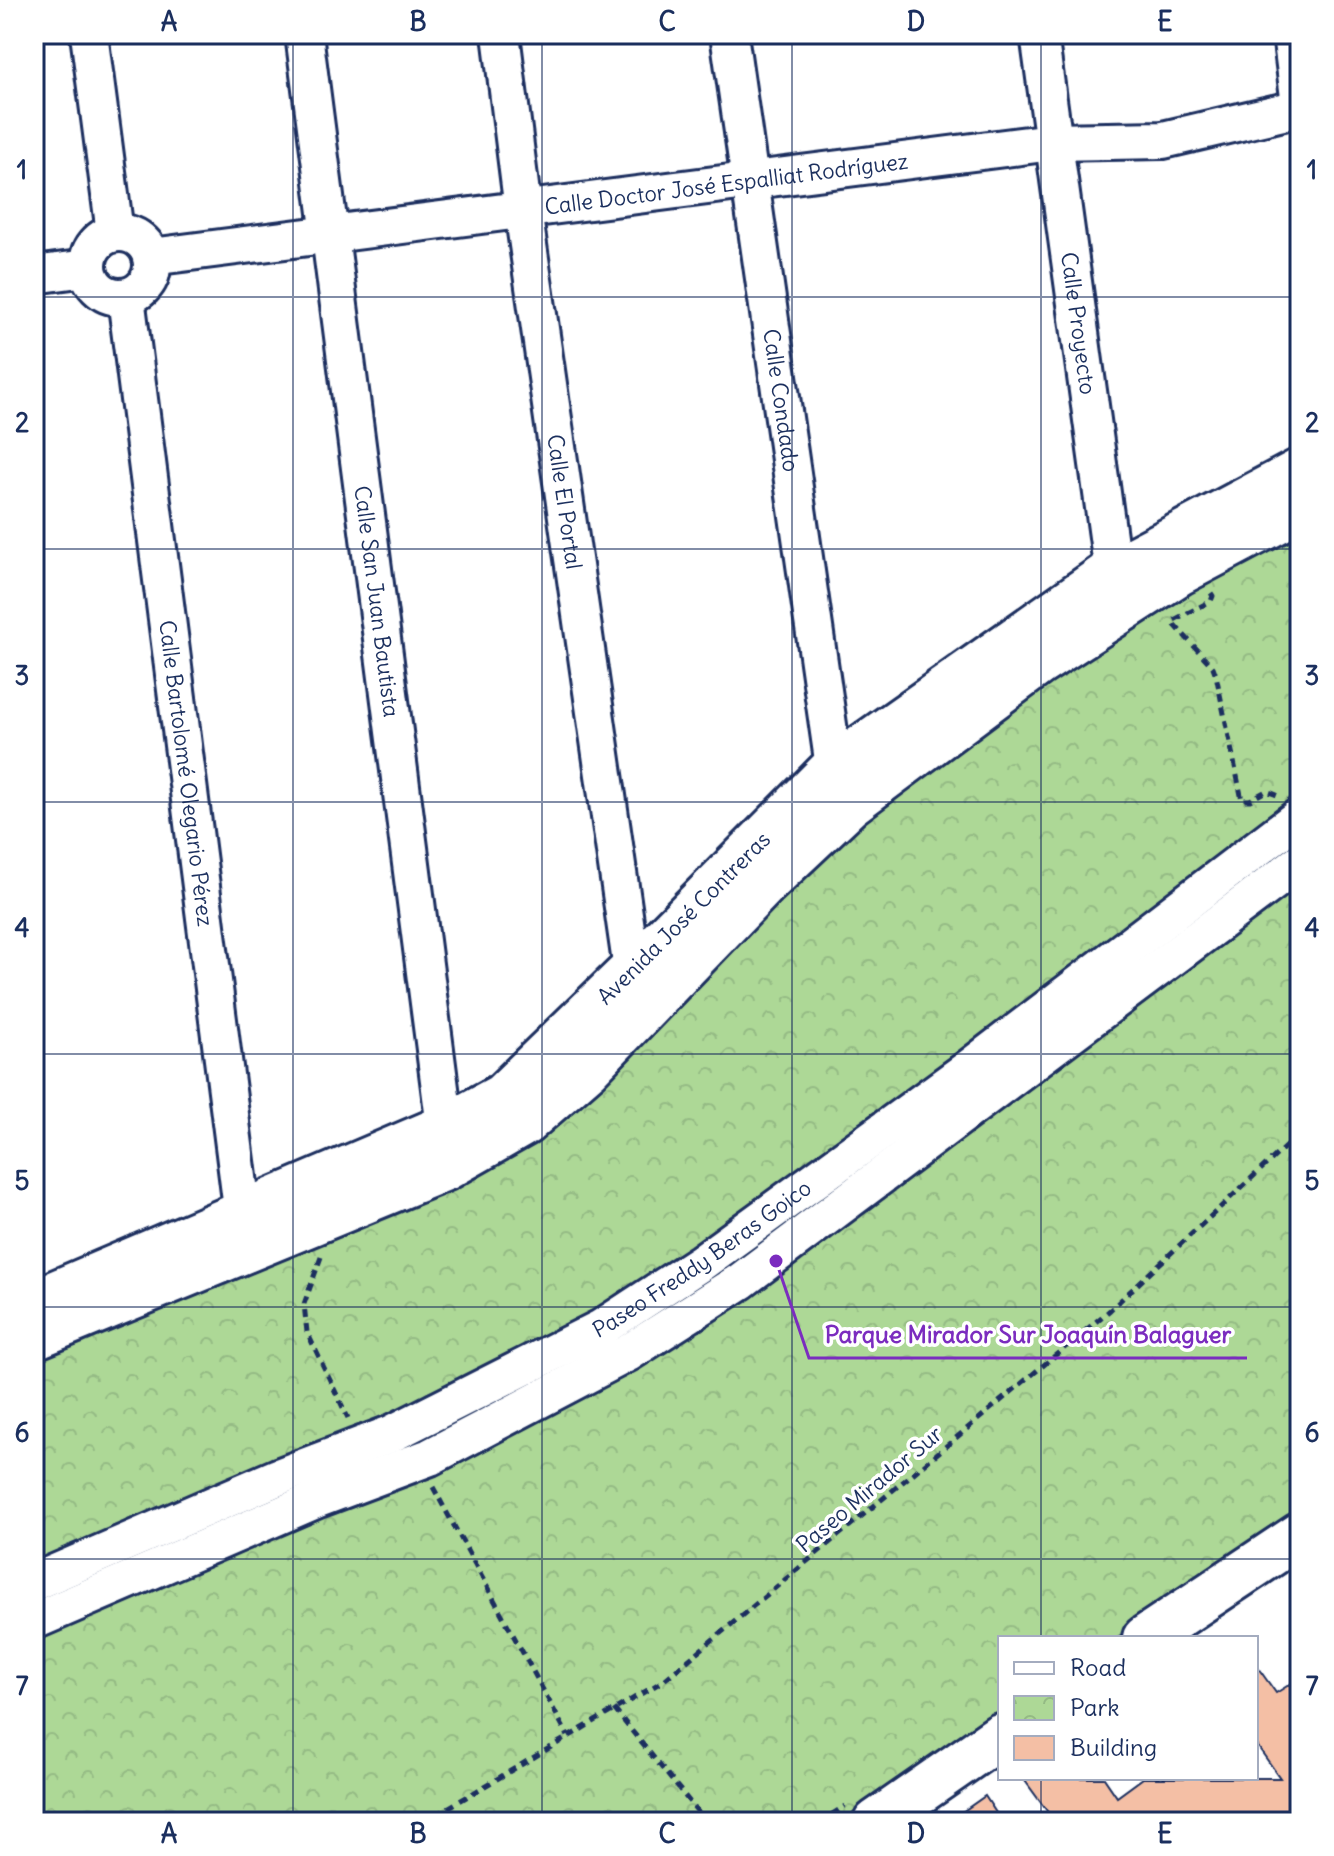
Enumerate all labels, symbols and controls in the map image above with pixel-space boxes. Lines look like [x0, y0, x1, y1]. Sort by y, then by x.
text: A [161, 5, 178, 38]
text: B [409, 5, 427, 38]
text: C [658, 5, 676, 38]
text: D [907, 5, 925, 38]
text: E [1157, 5, 1173, 38]
street label: Calle Doctor José Espalliat Rodríguez [543, 146, 910, 221]
text: 1 [17, 153, 27, 186]
text: 1 [1307, 153, 1317, 186]
street label: Calle Proyecto [1055, 250, 1102, 396]
street label: Calle Condado [757, 327, 806, 474]
text: 2 [15, 406, 29, 439]
text: 2 [1305, 406, 1319, 439]
street label: Calle El Portal [541, 432, 588, 571]
street label: Calle San Juan Bautista [348, 484, 406, 719]
street label: Calle Bartolomé Olegario Pérez [153, 618, 220, 928]
text: 3 [15, 659, 29, 692]
text: 3 [1305, 659, 1319, 692]
street label: Avenida José Contreras [591, 825, 776, 1010]
text: 4 [14, 911, 30, 944]
text: 4 [1304, 911, 1320, 944]
text: 5 [15, 1164, 30, 1197]
text: 5 [1305, 1164, 1320, 1197]
street label: Paseo Freddy Beras Goico [588, 1173, 816, 1344]
callout: Parque Mirador Sur Joaquín Balaguer [809, 1310, 1247, 1358]
text: Parque Mirador Sur Joaquín Balaguer [825, 1319, 1232, 1349]
text: 6 [14, 1416, 30, 1449]
text: 6 [1304, 1416, 1320, 1449]
street label: Paseo Mirador Sur [790, 1420, 948, 1558]
legend [998, 1636, 1258, 1780]
text: Road [1070, 1652, 1126, 1682]
text: 7 [16, 1669, 29, 1702]
text: 7 [1306, 1669, 1319, 1702]
text: Park [1070, 1692, 1120, 1722]
text: Building [1070, 1732, 1157, 1762]
text: A [161, 1817, 178, 1850]
text: B [409, 1817, 427, 1850]
text: C [658, 1817, 676, 1850]
text: D [907, 1817, 925, 1850]
text: E [1157, 1817, 1173, 1850]

